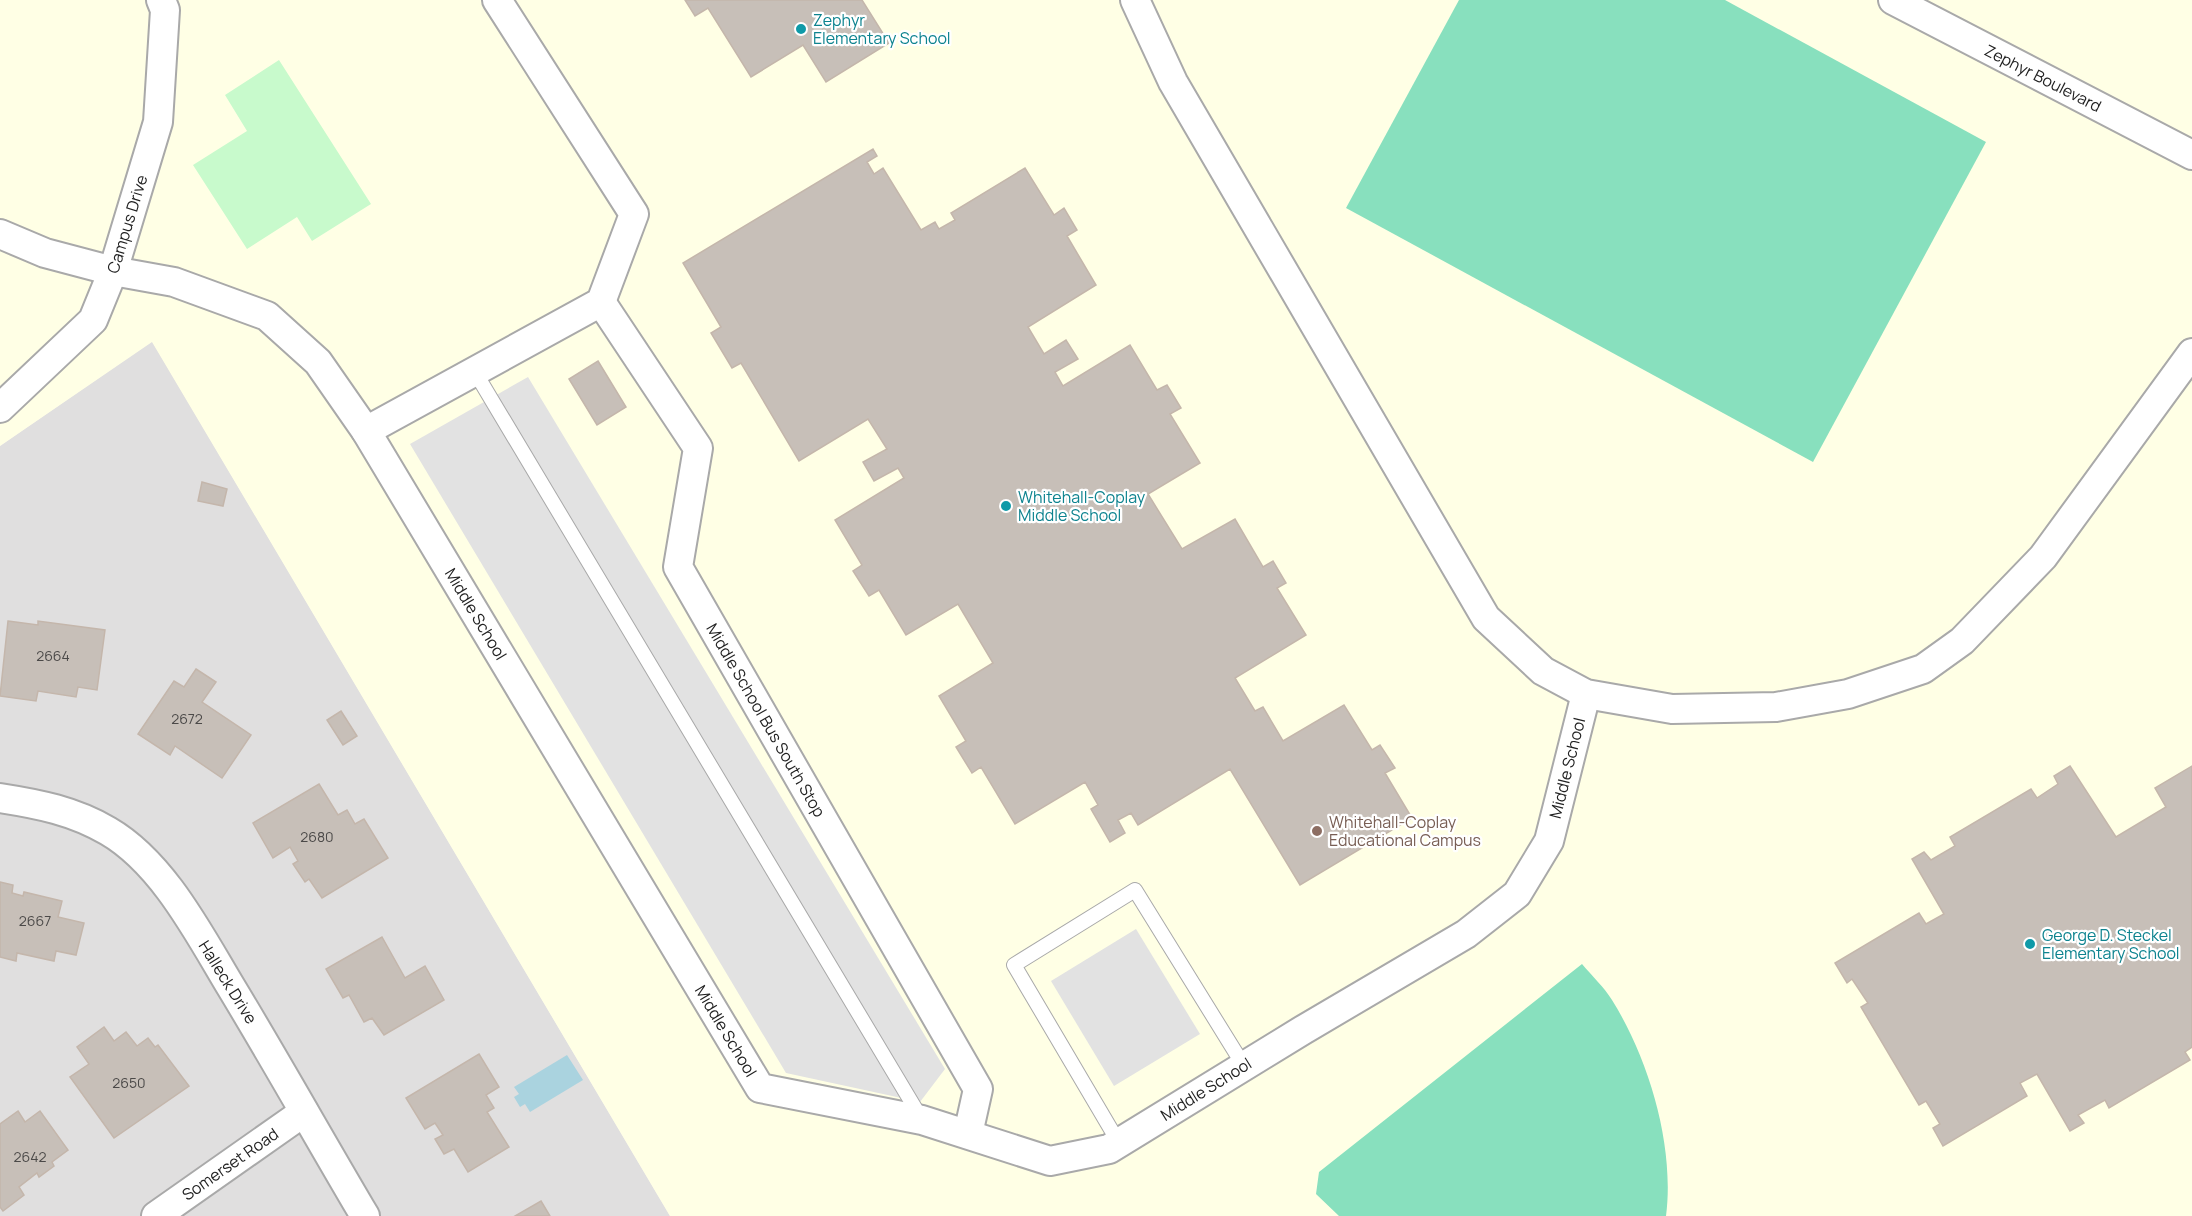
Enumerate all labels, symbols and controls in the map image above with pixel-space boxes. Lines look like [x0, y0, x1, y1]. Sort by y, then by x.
place label: Zephyr Elementary School [813, 9, 951, 49]
marker: Zephyr Elementary School [794, 22, 808, 36]
street label: Zephyr Boulevard [1981, 39, 2105, 117]
street label: Campus Drive [102, 172, 152, 276]
place label: Whitehall-Coplay Middle School [1018, 486, 1146, 526]
marker: Whitehall-Coplay Middle School [999, 499, 1013, 513]
street label: Middle School [440, 564, 512, 664]
street label: Middle School Bus South Stop [701, 619, 831, 821]
house number: 2664 [36, 646, 70, 665]
house number: 2672 [171, 709, 203, 728]
street label: Middle School [1544, 715, 1590, 821]
place label: Whitehall-Coplay Educational Campus [1329, 811, 1481, 851]
marker: Whitehall-Coplay Educational Campus [1310, 824, 1324, 838]
house number: 2680 [300, 827, 334, 846]
house number: 2667 [19, 911, 51, 930]
place label: George D. Steckel Elementary School [2042, 924, 2180, 964]
street label: Halleck Drive [194, 936, 262, 1028]
marker: George D. Steckel Elementary School [2023, 937, 2037, 951]
street label: Middle School [690, 981, 762, 1081]
street label: Middle School [1156, 1052, 1256, 1126]
house number: 2650 [112, 1073, 146, 1092]
street label: Somerset Road [177, 1123, 283, 1205]
house number: 2642 [14, 1147, 46, 1166]

